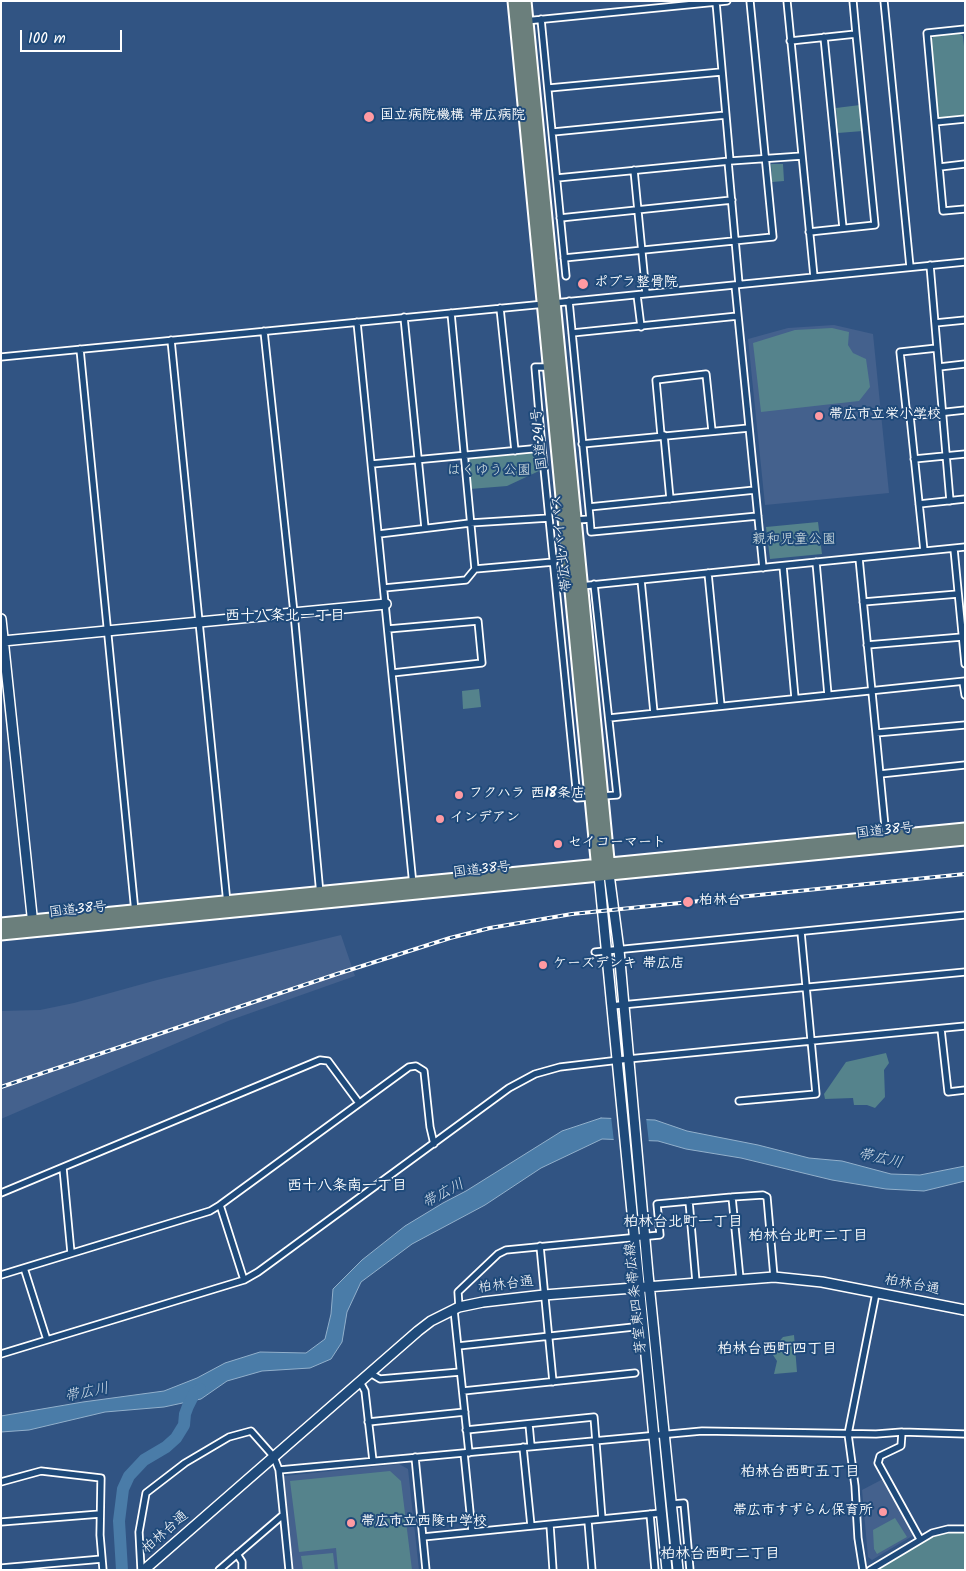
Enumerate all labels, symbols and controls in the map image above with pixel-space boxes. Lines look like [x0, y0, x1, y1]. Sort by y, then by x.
scale bar [22, 20, 125, 52]
text: 100 m [28, 27, 66, 51]
place label: 国立病院機構 帯広病院 [380, 109, 525, 125]
marker: 国立病院機構 帯広病院 [362, 110, 376, 124]
place label: ポプラ整骨院 [594, 276, 678, 292]
marker: ポプラ整骨院 [576, 277, 590, 291]
street label: 国道241号 [529, 407, 553, 471]
place label: 帯広市立栄小学校 [829, 408, 941, 424]
marker: 帯広市立栄小学校 [813, 410, 825, 422]
park label: はくゆう公園 [447, 464, 531, 480]
street label: 帯広北バイパス [550, 493, 576, 593]
park label: 親和児童公園 [752, 533, 836, 549]
district label: 西十八条北一丁目 [225, 608, 345, 626]
place label: フクハラ 西18条店 [469, 787, 585, 803]
marker: フクハラ 西18条店 [453, 789, 465, 801]
place label: インデアン [450, 811, 520, 827]
marker: インデアン [434, 813, 446, 825]
street label: 国道38号 [855, 821, 915, 843]
place label: セイコーマート [568, 836, 666, 852]
marker: セイコーマート [552, 838, 564, 850]
street label: 国道38号 [452, 860, 512, 882]
place label: 柏林台 [699, 894, 741, 910]
marker: 柏林台 [681, 895, 695, 909]
street label: 国道38号 [48, 900, 108, 922]
place label: ケーズデンキ 帯広店 [553, 957, 684, 973]
marker: ケーズデンキ 帯広店 [537, 959, 549, 971]
water label: 帯広川 [856, 1146, 904, 1174]
water label: 帯広川 [420, 1176, 468, 1214]
district label: 西十八条南一丁目 [287, 1178, 407, 1196]
district label: 柏林台北町一丁目 [623, 1214, 743, 1232]
district label: 柏林台北町二丁目 [748, 1228, 868, 1246]
street label: 芽室東四条帯広線 [623, 1241, 651, 1355]
street label: 柏林台通 [883, 1272, 941, 1300]
street label: 柏林台通 [477, 1274, 535, 1298]
district label: 柏林台西町四丁目 [717, 1341, 837, 1359]
water label: 帯広川 [63, 1381, 111, 1407]
district label: 柏林台西町五丁目 [740, 1464, 860, 1482]
place label: 帯広市すずらん保育所 [733, 1504, 873, 1520]
marker: 帯広市すずらん保育所 [877, 1506, 889, 1518]
street label: 柏林台通 [139, 1508, 193, 1558]
place label: 帯広市立西陵中学校 [361, 1515, 487, 1531]
marker: 帯広市立西陵中学校 [345, 1517, 357, 1529]
district label: 柏林台西町二丁目 [660, 1546, 780, 1564]

